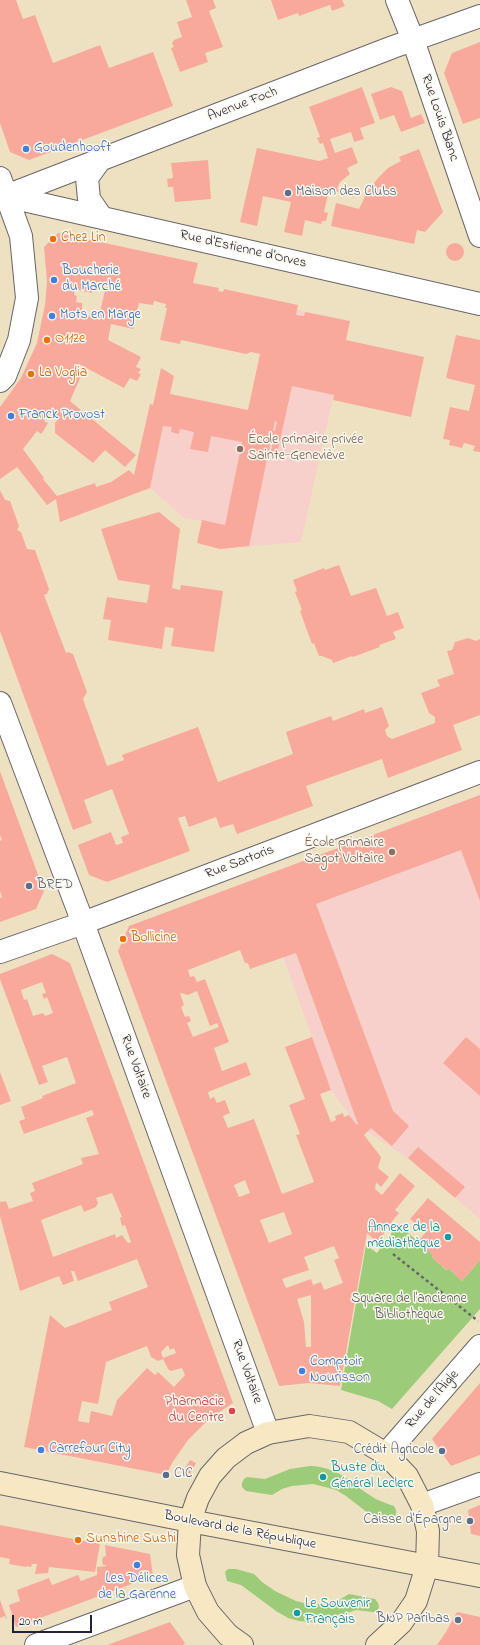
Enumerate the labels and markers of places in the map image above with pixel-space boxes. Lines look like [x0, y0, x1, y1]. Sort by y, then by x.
place label: Goudenhooft [34, 141, 111, 157]
marker: Goudenhooft [21, 144, 31, 154]
place label: Maison des Clubs [296, 185, 397, 201]
marker: Maison des Clubs [283, 188, 293, 198]
place label: Chez Lin [61, 231, 106, 247]
marker: Chez Lin [48, 234, 58, 244]
place label: Boucherie du Marché [62, 264, 121, 296]
marker: Boucherie du Marché [49, 275, 59, 285]
place label: Mots en Marge [60, 308, 141, 324]
marker: Mots en Marge [47, 311, 57, 321]
place label: O11ze [55, 332, 85, 348]
marker: O11ze [42, 335, 52, 345]
place label: La Voglia [39, 366, 87, 382]
marker: La Voglia [26, 369, 36, 379]
place label: Franck Provost [19, 408, 105, 424]
marker: Franck Provost [6, 411, 16, 421]
place label: École primaire privée Sainte-Geneviève [248, 433, 364, 466]
marker: École primaire privée Sainte-Geneviève [235, 444, 245, 454]
place label: École primaire Sagot Voltaire [304, 836, 384, 868]
marker: École primaire Sagot Voltaire [387, 847, 397, 857]
place label: BRED [37, 878, 73, 894]
marker: BRED [24, 881, 34, 891]
place label: Bollicine [131, 931, 176, 947]
marker: Bollicine [118, 934, 128, 944]
place label: Annexe de la médiathèque [367, 1221, 440, 1254]
marker: Annexe de la médiathèque [443, 1232, 453, 1242]
place label: Comptoir Nourisson [310, 1355, 370, 1388]
marker: Comptoir Nourisson [297, 1366, 307, 1376]
place label: Pharmacie du Centre [165, 1395, 224, 1428]
marker: Pharmacie du Centre [227, 1406, 237, 1416]
place label: Carrefour City [49, 1442, 131, 1458]
place label: Crédit Agricole [354, 1443, 434, 1459]
marker: Carrefour City [36, 1445, 46, 1455]
marker: Crédit Agricole [437, 1446, 447, 1456]
place label: Buste du Général Leclerc [331, 1461, 414, 1494]
place label: CIC [174, 1467, 193, 1483]
marker: CIC [161, 1470, 171, 1480]
marker: Buste du Général Leclerc [318, 1472, 328, 1482]
place label: Caisse d'Épargne [363, 1513, 462, 1529]
marker: Caisse d'Épargne [465, 1516, 475, 1526]
place label: Sunshine Sushi [86, 1532, 176, 1548]
marker: Sunshine Sushi [73, 1535, 83, 1545]
marker: Les Délices de la Garenne [132, 1560, 142, 1570]
place label: Les Délices de la Garenne [98, 1572, 176, 1604]
place label: Le Souvenir Français [305, 1597, 370, 1630]
marker: Le Souvenir Français [292, 1608, 302, 1618]
place label: BNP Paribas [377, 1612, 450, 1628]
marker: BNP Paribas [453, 1615, 463, 1625]

